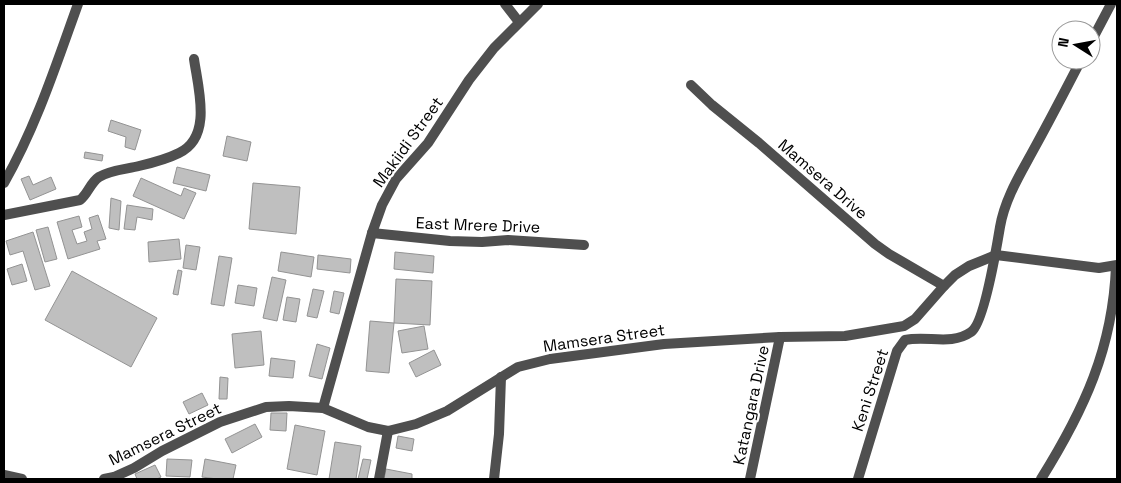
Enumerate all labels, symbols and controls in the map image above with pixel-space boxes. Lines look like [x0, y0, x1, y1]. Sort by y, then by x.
north arrow [1051, 20, 1101, 70]
text: N [1054, 36, 1073, 49]
street label: Makiidi Street [368, 93, 448, 191]
street label: Mamsera Drive [774, 134, 872, 224]
street label: East Mrere Drive [415, 212, 541, 238]
street label: Mamsera Street [542, 319, 666, 357]
street label: Katangara Drive [728, 343, 774, 467]
street label: Keni Street [847, 346, 893, 434]
street label: Mamsera Street [105, 398, 225, 470]

